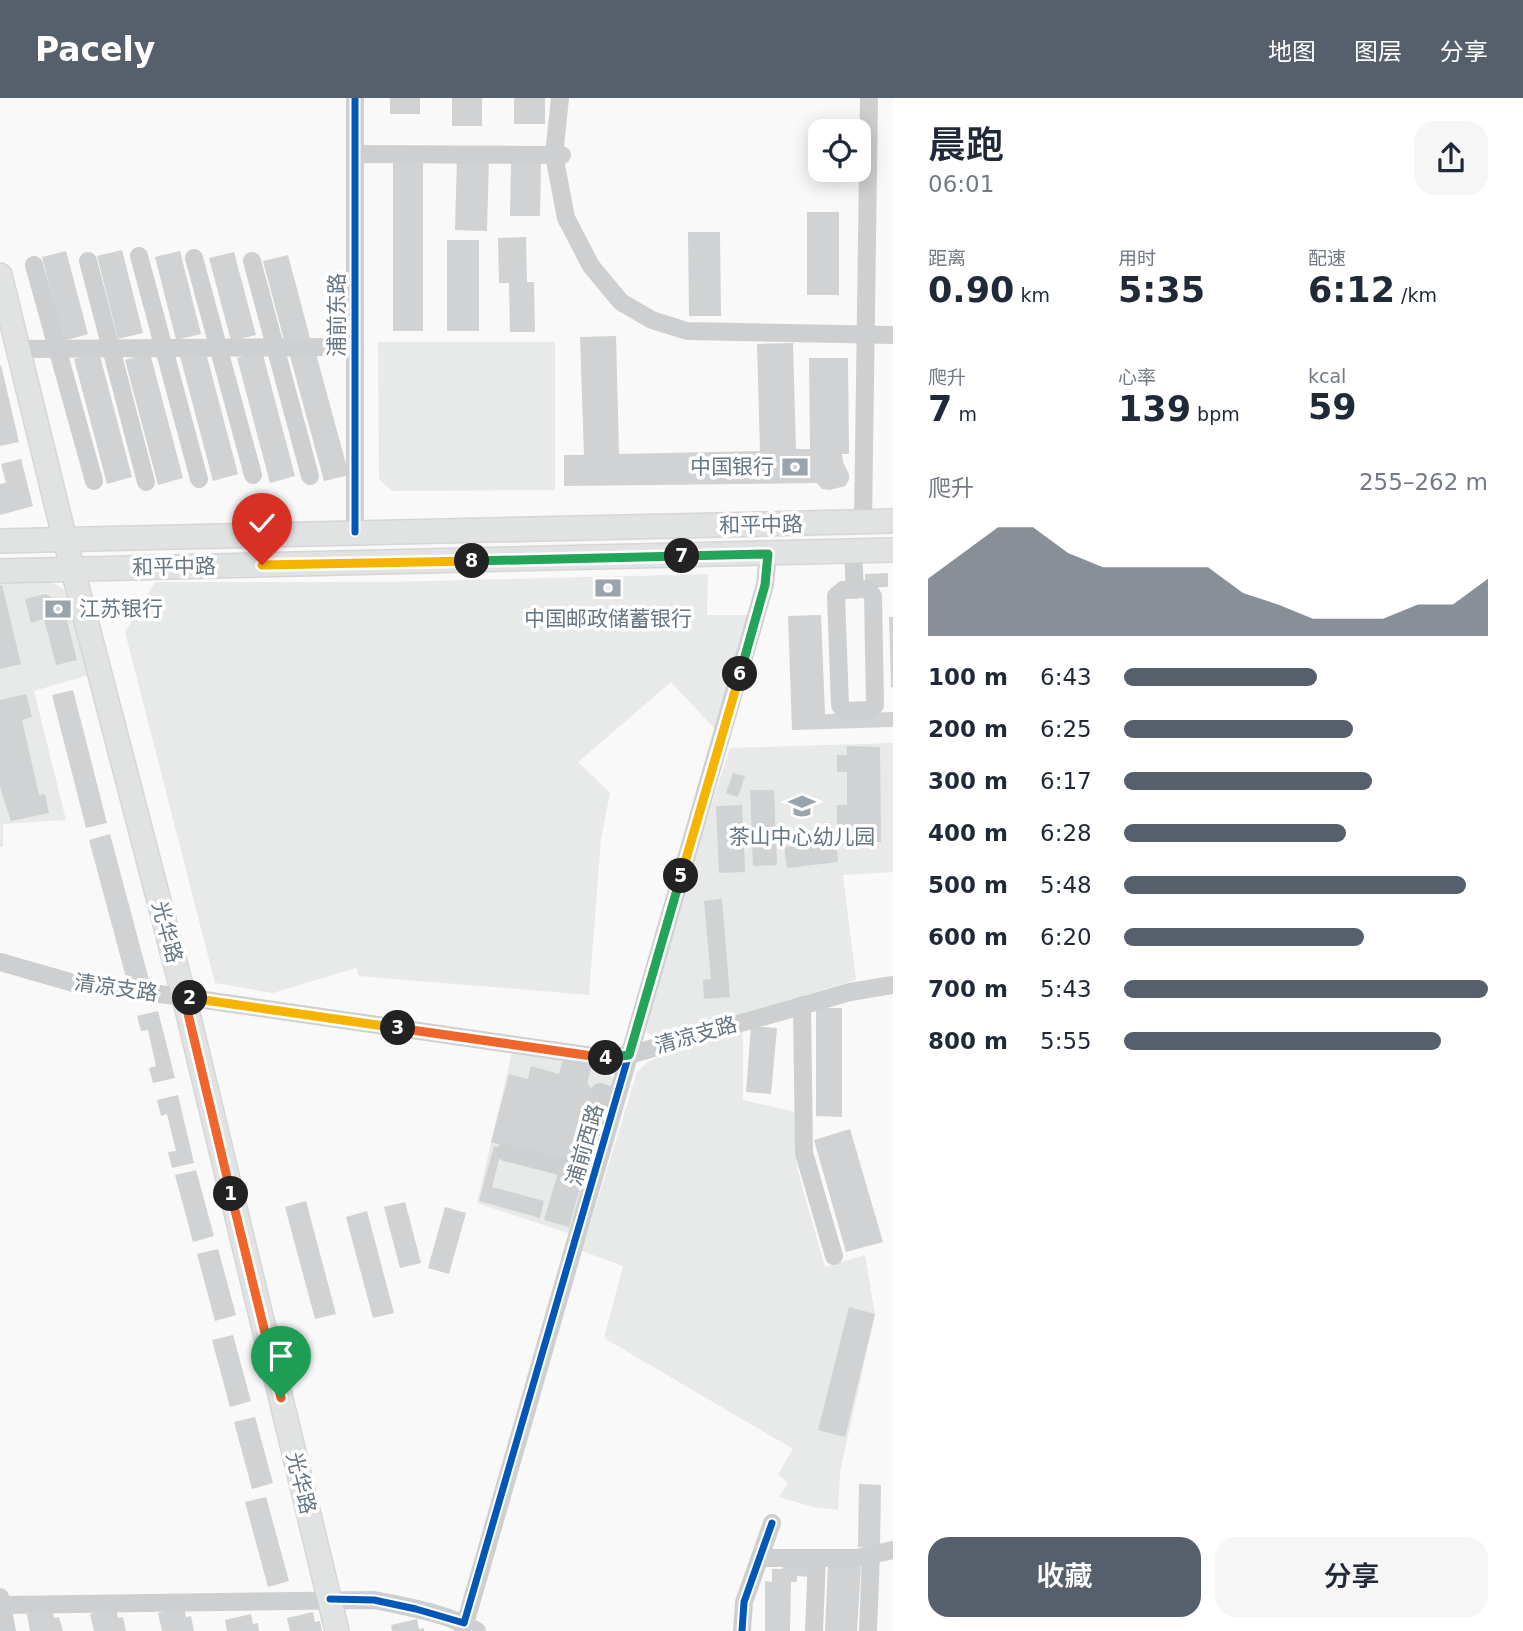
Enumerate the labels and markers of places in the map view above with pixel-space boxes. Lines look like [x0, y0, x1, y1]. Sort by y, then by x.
bank icon: 中国银行 [780, 452, 810, 482]
place label: 中国银行 [690, 455, 774, 479]
pin [232, 493, 292, 565]
pin: 7 [664, 538, 700, 574]
pin: 8 [454, 544, 490, 578]
bank icon: 中国邮政储蓄银行 [593, 573, 623, 603]
bank icon: 江苏银行 [43, 594, 73, 624]
place label: 江苏银行 [79, 597, 163, 621]
place label: 中国邮政储蓄银行 [524, 607, 692, 631]
pin: 6 [722, 656, 758, 692]
school or university icon: 茶山中心幼儿园 [787, 791, 817, 821]
place label: 茶山中心幼儿园 [729, 825, 876, 849]
pin: 5 [664, 858, 698, 894]
pin: 2 [172, 981, 208, 1016]
pin: 3 [380, 1010, 416, 1046]
pin: 4 [588, 1040, 624, 1076]
pin: 1 [214, 1176, 248, 1212]
pin [251, 1326, 311, 1398]

